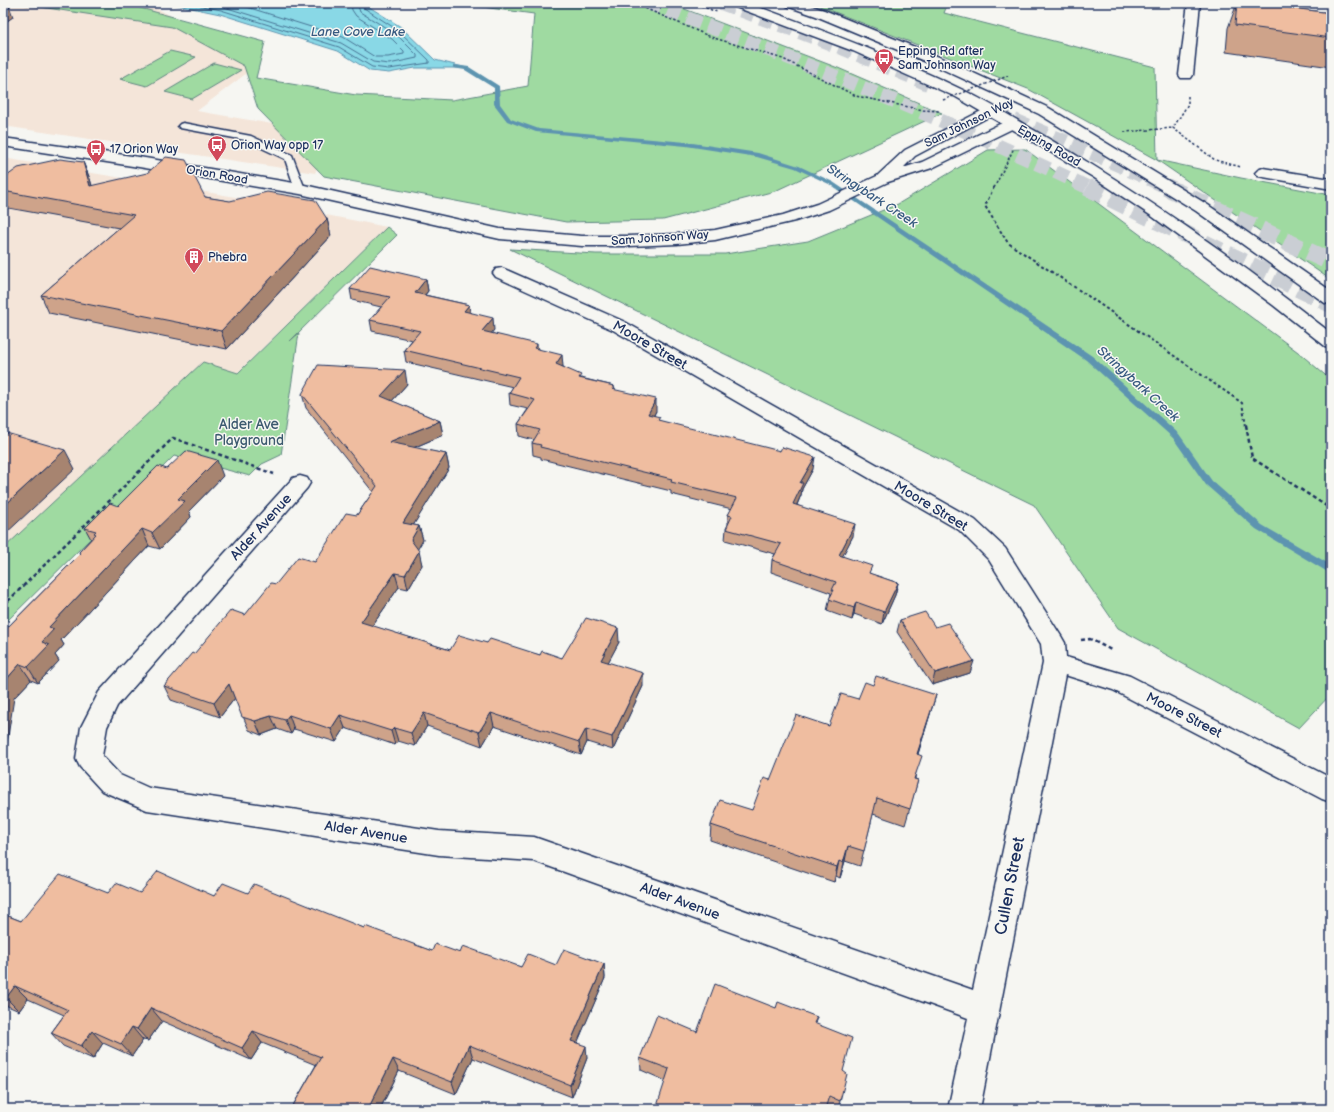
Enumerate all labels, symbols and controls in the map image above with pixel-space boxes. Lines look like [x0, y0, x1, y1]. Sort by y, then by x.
water label: Lane Cove Lake [311, 24, 406, 40]
place label: Epping Rd after Sam Johnson Way [898, 44, 996, 73]
bus stop icon: Epping Rd after Sam Johnson Way [873, 47, 895, 75]
street label: Sam Johnson Way [922, 95, 1017, 151]
street label: Epping Road [1015, 122, 1083, 170]
bus stop icon: Orion Way opp 17 [206, 134, 228, 162]
bus stop icon: 17 Orion Way [85, 138, 107, 166]
place label: Orion Way opp 17 [231, 138, 323, 153]
place label: 17 Orion Way [110, 142, 179, 157]
water label: Stringybark Creek [824, 161, 921, 232]
street label: Orion Road [185, 162, 249, 188]
street label: Sam Johnson Way [611, 227, 710, 249]
building icon: Phebra [183, 246, 205, 274]
place label: Phebra [208, 250, 247, 265]
street label: Moore Street [610, 317, 691, 373]
water label: Stringybark Creek [1094, 343, 1183, 425]
park label: Alder Ave Playground [214, 416, 284, 449]
street label: Moore Street [891, 477, 972, 535]
street label: Alder Avenue [227, 490, 295, 564]
street label: Moore Street [1143, 689, 1225, 742]
street label: Alder Avenue [323, 817, 409, 847]
street label: Cullen Street [991, 834, 1029, 937]
street label: Alder Avenue [638, 879, 722, 923]

